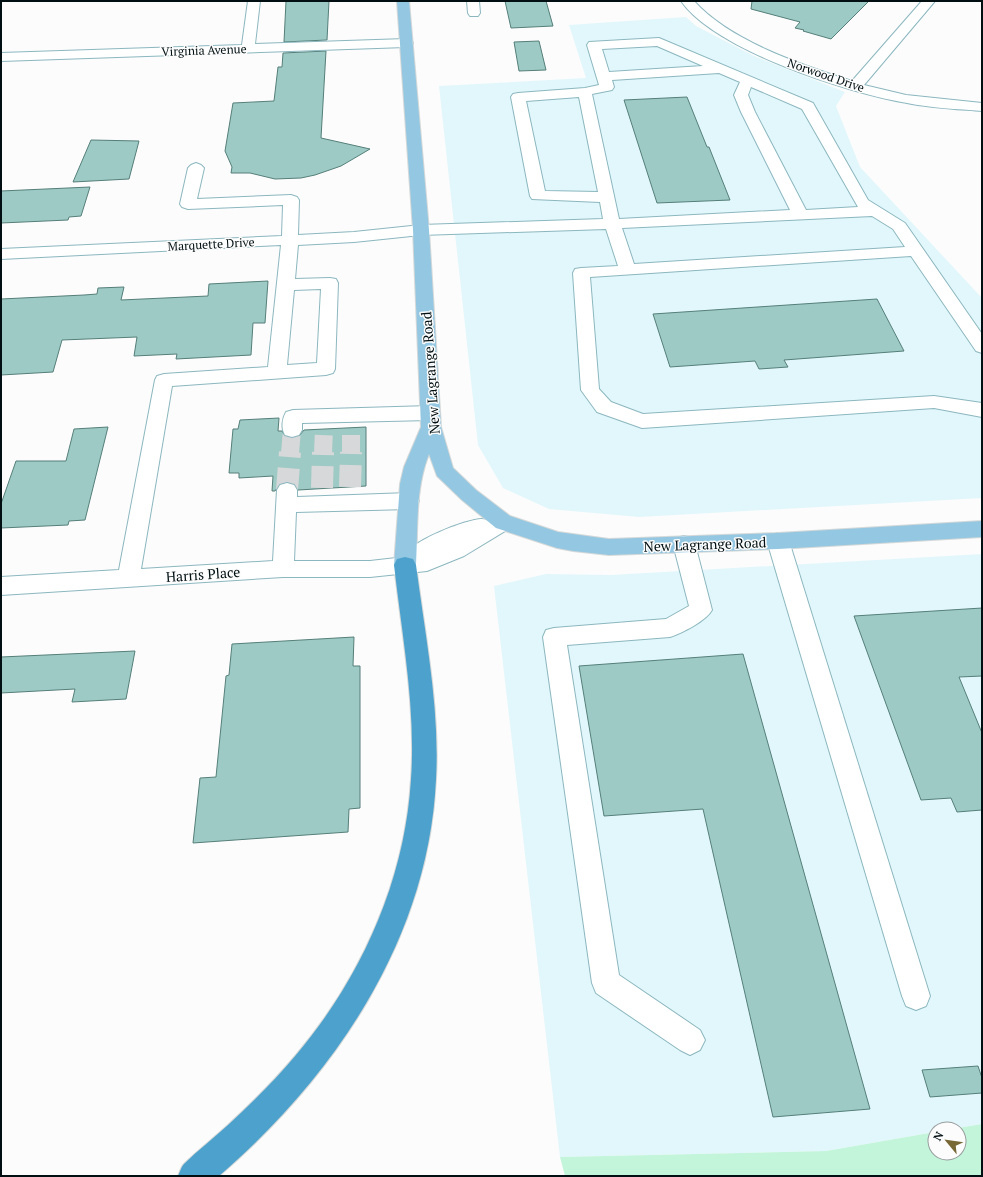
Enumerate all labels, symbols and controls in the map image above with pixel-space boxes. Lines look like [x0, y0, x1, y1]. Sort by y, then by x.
street label: Virginia Avenue [161, 41, 247, 59]
street label: Norwood Drive [786, 55, 866, 95]
street label: Marquette Drive [167, 234, 255, 254]
street label: New Lagrange Road [416, 311, 444, 435]
street label: New Lagrange Road [643, 532, 767, 556]
street label: Harris Place [165, 562, 241, 586]
north arrow [927, 1121, 967, 1161]
text: N [930, 1129, 947, 1143]

